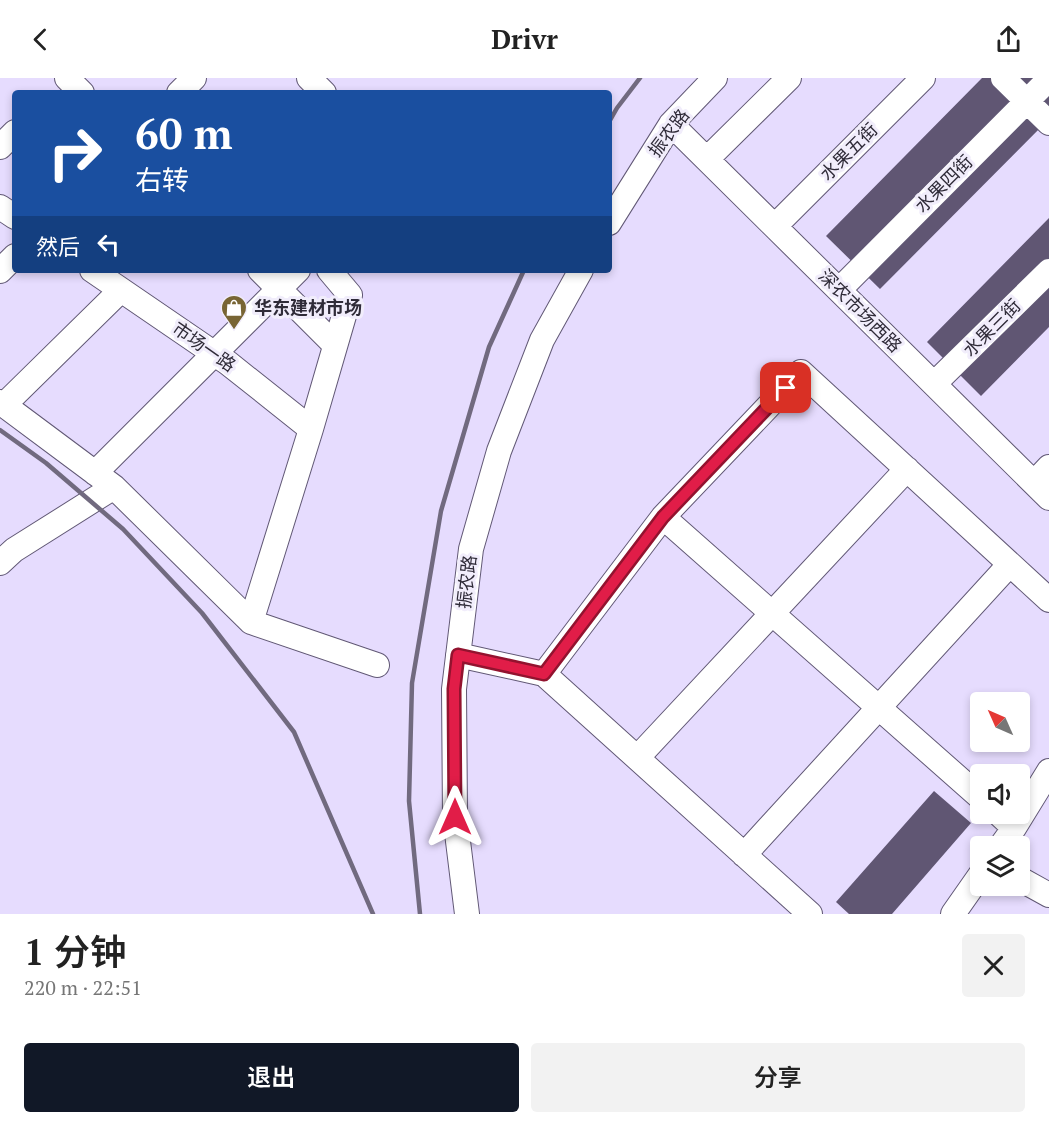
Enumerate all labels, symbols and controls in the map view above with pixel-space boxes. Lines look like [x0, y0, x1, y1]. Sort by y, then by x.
text: Drivr [491, 21, 558, 57]
icon: back [24, 23, 57, 56]
icon: share [992, 23, 1025, 56]
street label: 振农路 [642, 104, 694, 161]
text: 60 m [135, 105, 233, 161]
icon: right [36, 114, 114, 192]
street label: 水果五街 [814, 117, 882, 185]
street label: 水果四街 [909, 149, 977, 217]
text: 右转 [135, 162, 189, 198]
icon: left [92, 228, 125, 261]
text: 然后 [36, 232, 80, 261]
street label: 深农市场西路 [814, 264, 907, 357]
shop icon: 华东建材市场 [219, 293, 249, 331]
street label: 水果三街 [957, 293, 1025, 361]
place label: 华东建材市场 [254, 295, 362, 319]
street label: 市场一路 [168, 316, 241, 377]
pin [760, 362, 811, 413]
icon: arrive [769, 371, 802, 404]
street label: 振农路 [451, 554, 481, 610]
north arrow [970, 692, 1030, 752]
map controls [970, 692, 1030, 896]
button: sound [970, 764, 1030, 824]
position arrow [423, 785, 487, 849]
button: layers [970, 836, 1030, 896]
text: 1 分钟 [24, 928, 126, 975]
button: close [962, 934, 1025, 997]
text: 220 m · 22:51 [24, 974, 142, 1001]
button: 退出 [24, 1043, 519, 1112]
button: 分享 [531, 1043, 1025, 1112]

